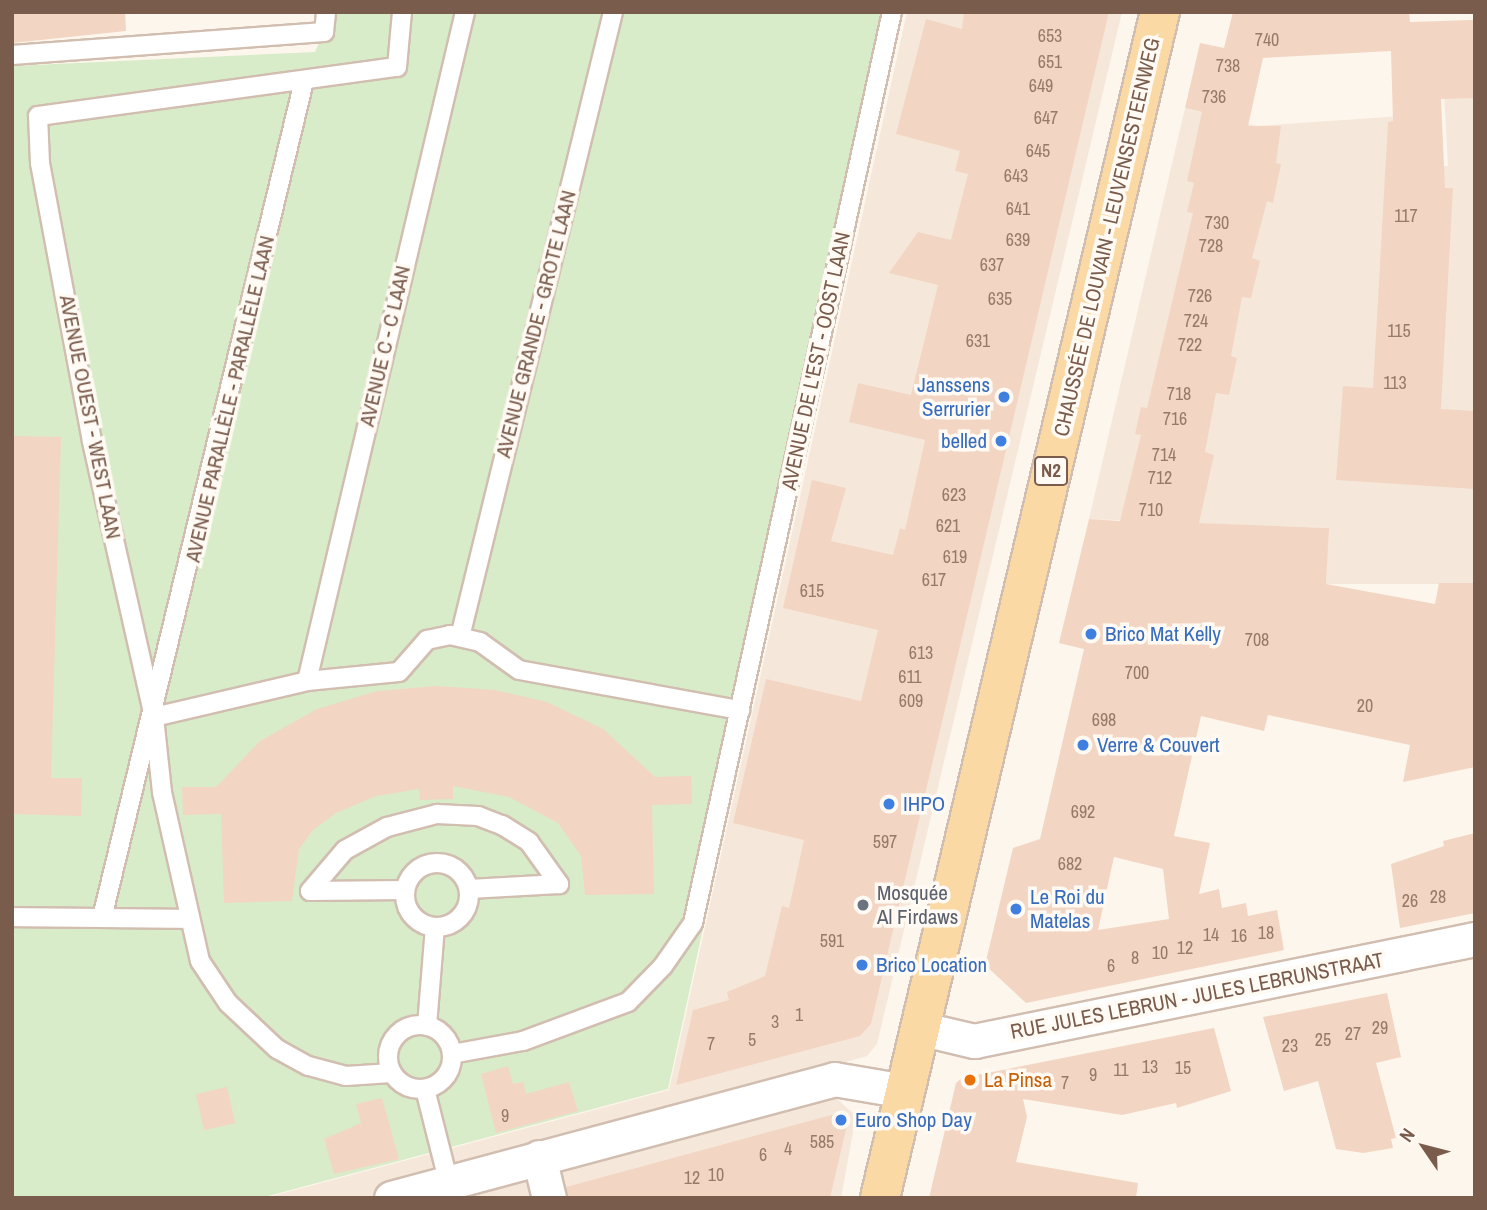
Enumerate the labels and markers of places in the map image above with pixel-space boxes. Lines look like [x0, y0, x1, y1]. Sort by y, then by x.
place label: Janssens Serrurier [917, 372, 990, 422]
marker: Janssens Serrurier [996, 389, 1012, 405]
place label: belled [941, 428, 987, 454]
marker: belled [993, 433, 1009, 449]
place label: Brico Mat Kelly [1105, 621, 1221, 647]
marker: Brico Mat Kelly [1083, 626, 1099, 642]
place label: Verre & Couvert [1097, 732, 1220, 758]
marker: Verre & Couvert [1075, 737, 1091, 753]
place label: IHPO [903, 791, 945, 817]
marker: IHPO [881, 796, 897, 812]
place label: Mosquée Al Firdaws [877, 880, 958, 930]
place label: Le Roi du Matelas [1030, 884, 1105, 934]
marker: Mosquée Al Firdaws [855, 897, 871, 913]
marker: Le Roi du Matelas [1008, 901, 1024, 917]
place label: Brico Location [876, 952, 987, 978]
marker: Brico Location [854, 957, 870, 973]
place label: La Pinsa [984, 1067, 1052, 1093]
marker: La Pinsa [962, 1072, 978, 1088]
place label: Euro Shop Day [855, 1107, 972, 1133]
marker: Euro Shop Day [833, 1112, 849, 1128]

